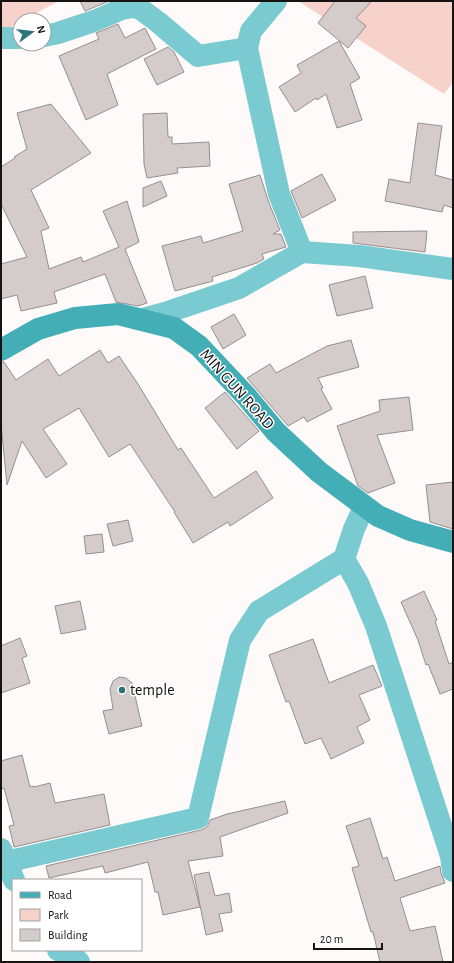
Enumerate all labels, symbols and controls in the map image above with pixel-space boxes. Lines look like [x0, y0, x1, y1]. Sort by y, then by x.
north arrow [12, 12, 52, 52]
text: N [35, 24, 47, 35]
street label: MIN GUN ROAD [197, 346, 277, 432]
place label: temple [130, 682, 175, 698]
marker: temple [117, 685, 127, 695]
legend [12, 879, 142, 951]
text: Road [48, 889, 72, 901]
text: Park [48, 909, 69, 921]
scale bar [314, 925, 382, 951]
text: Building [48, 929, 88, 941]
text: 20 m [320, 933, 343, 945]

